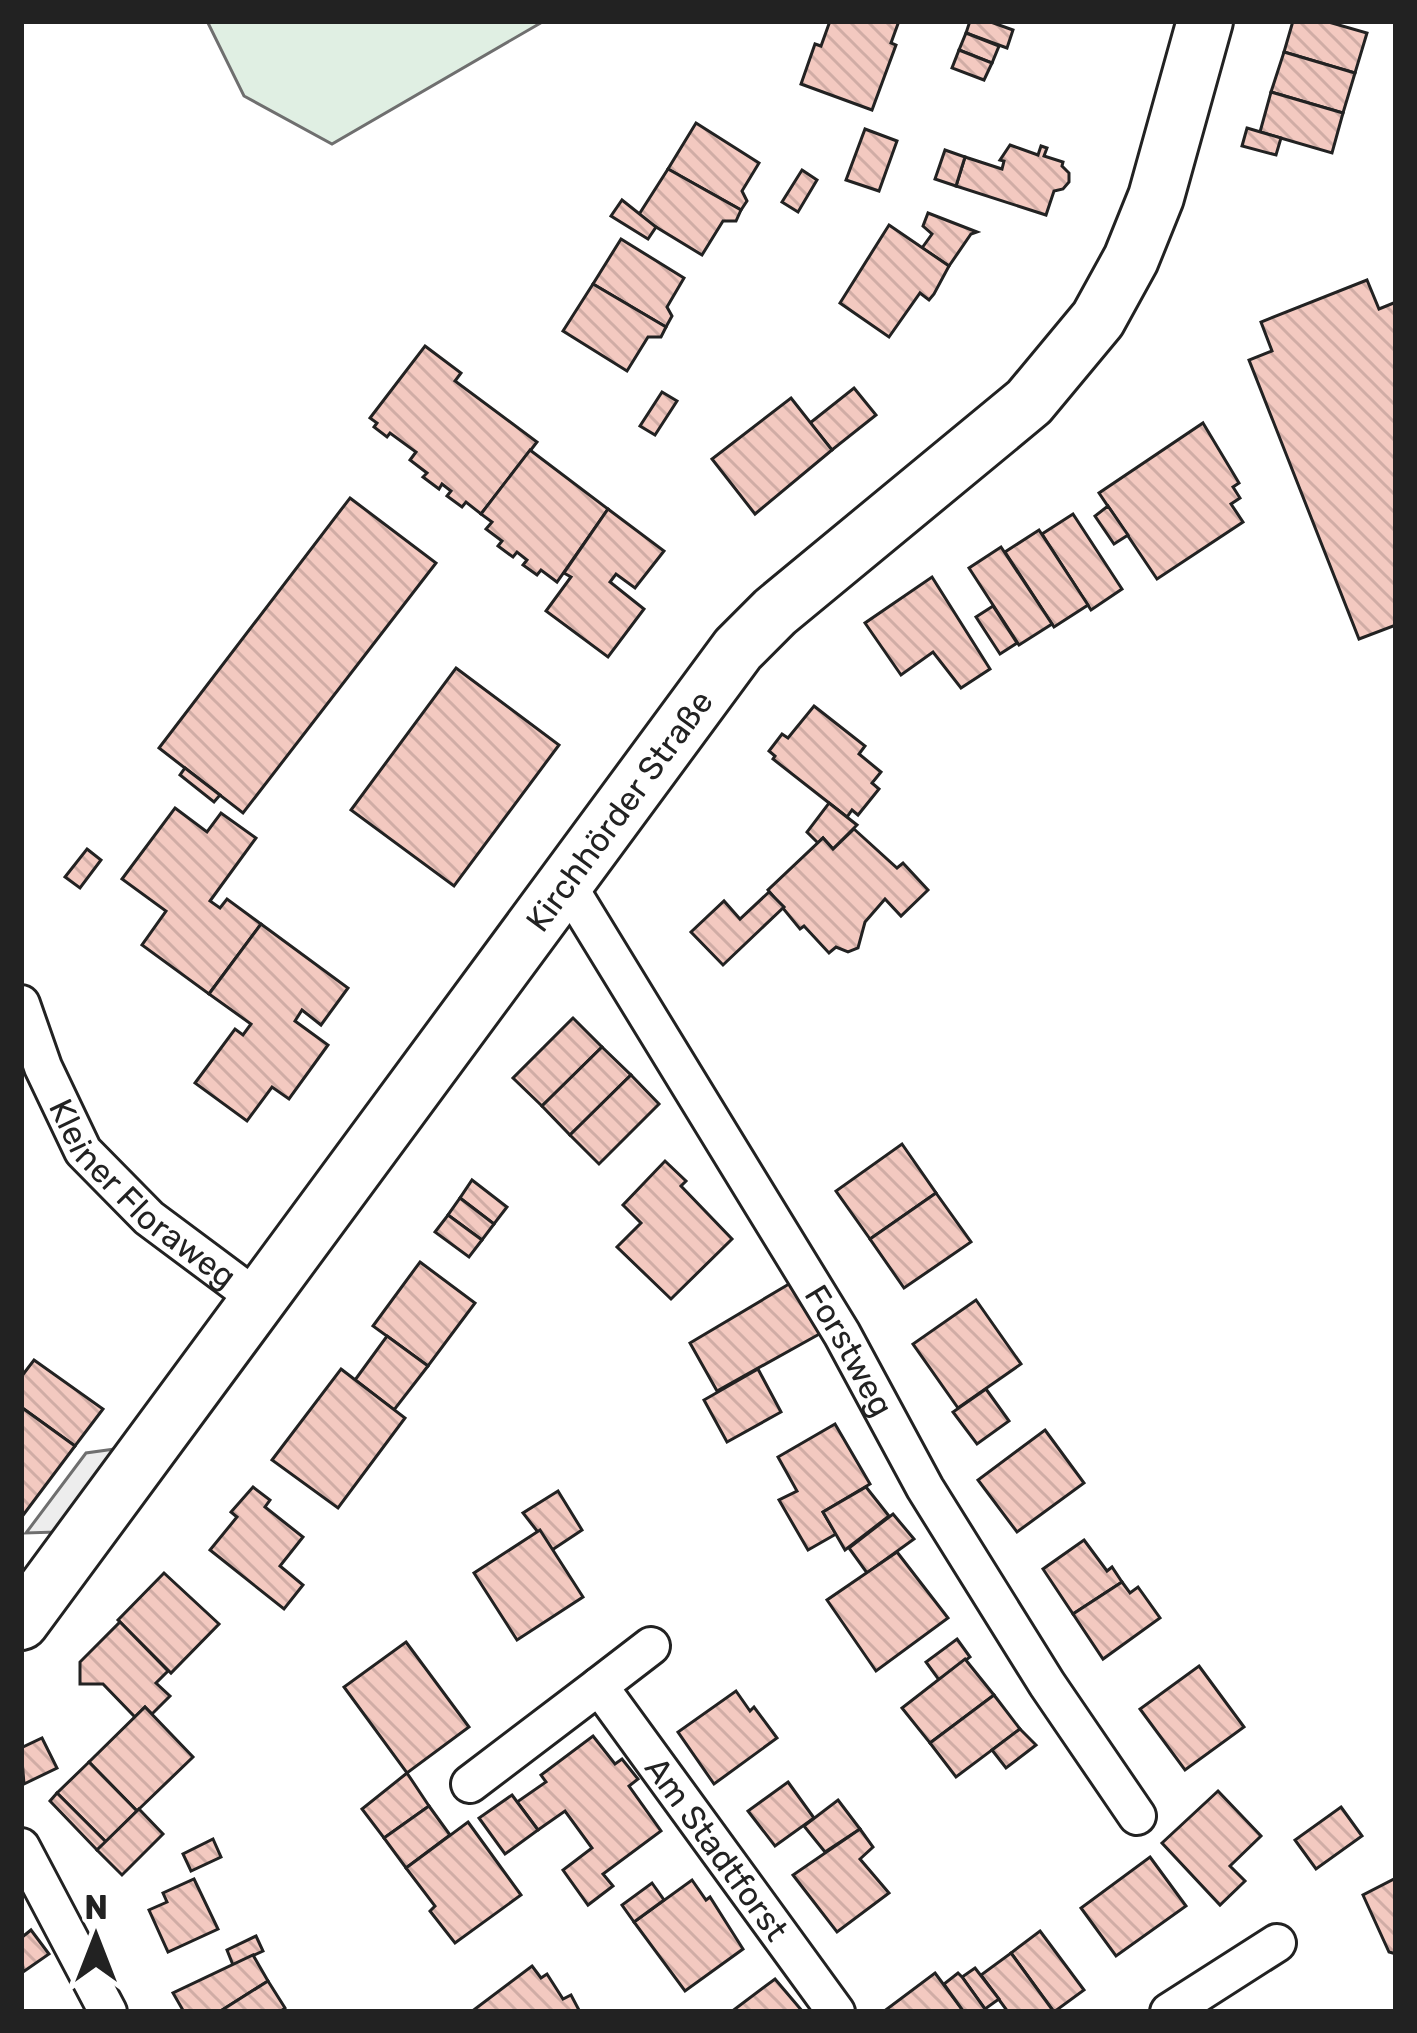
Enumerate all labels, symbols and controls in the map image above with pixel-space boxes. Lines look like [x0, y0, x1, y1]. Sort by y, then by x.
street label: Kirchhörder Straße [518, 683, 721, 939]
street label: Kleiner Floraweg [41, 1093, 244, 1296]
street label: Forstweg [797, 1278, 902, 1423]
street label: Am Stadtforst [637, 1749, 797, 1948]
north arrow [36, 1877, 156, 1997]
text: N [84, 1888, 108, 1927]

